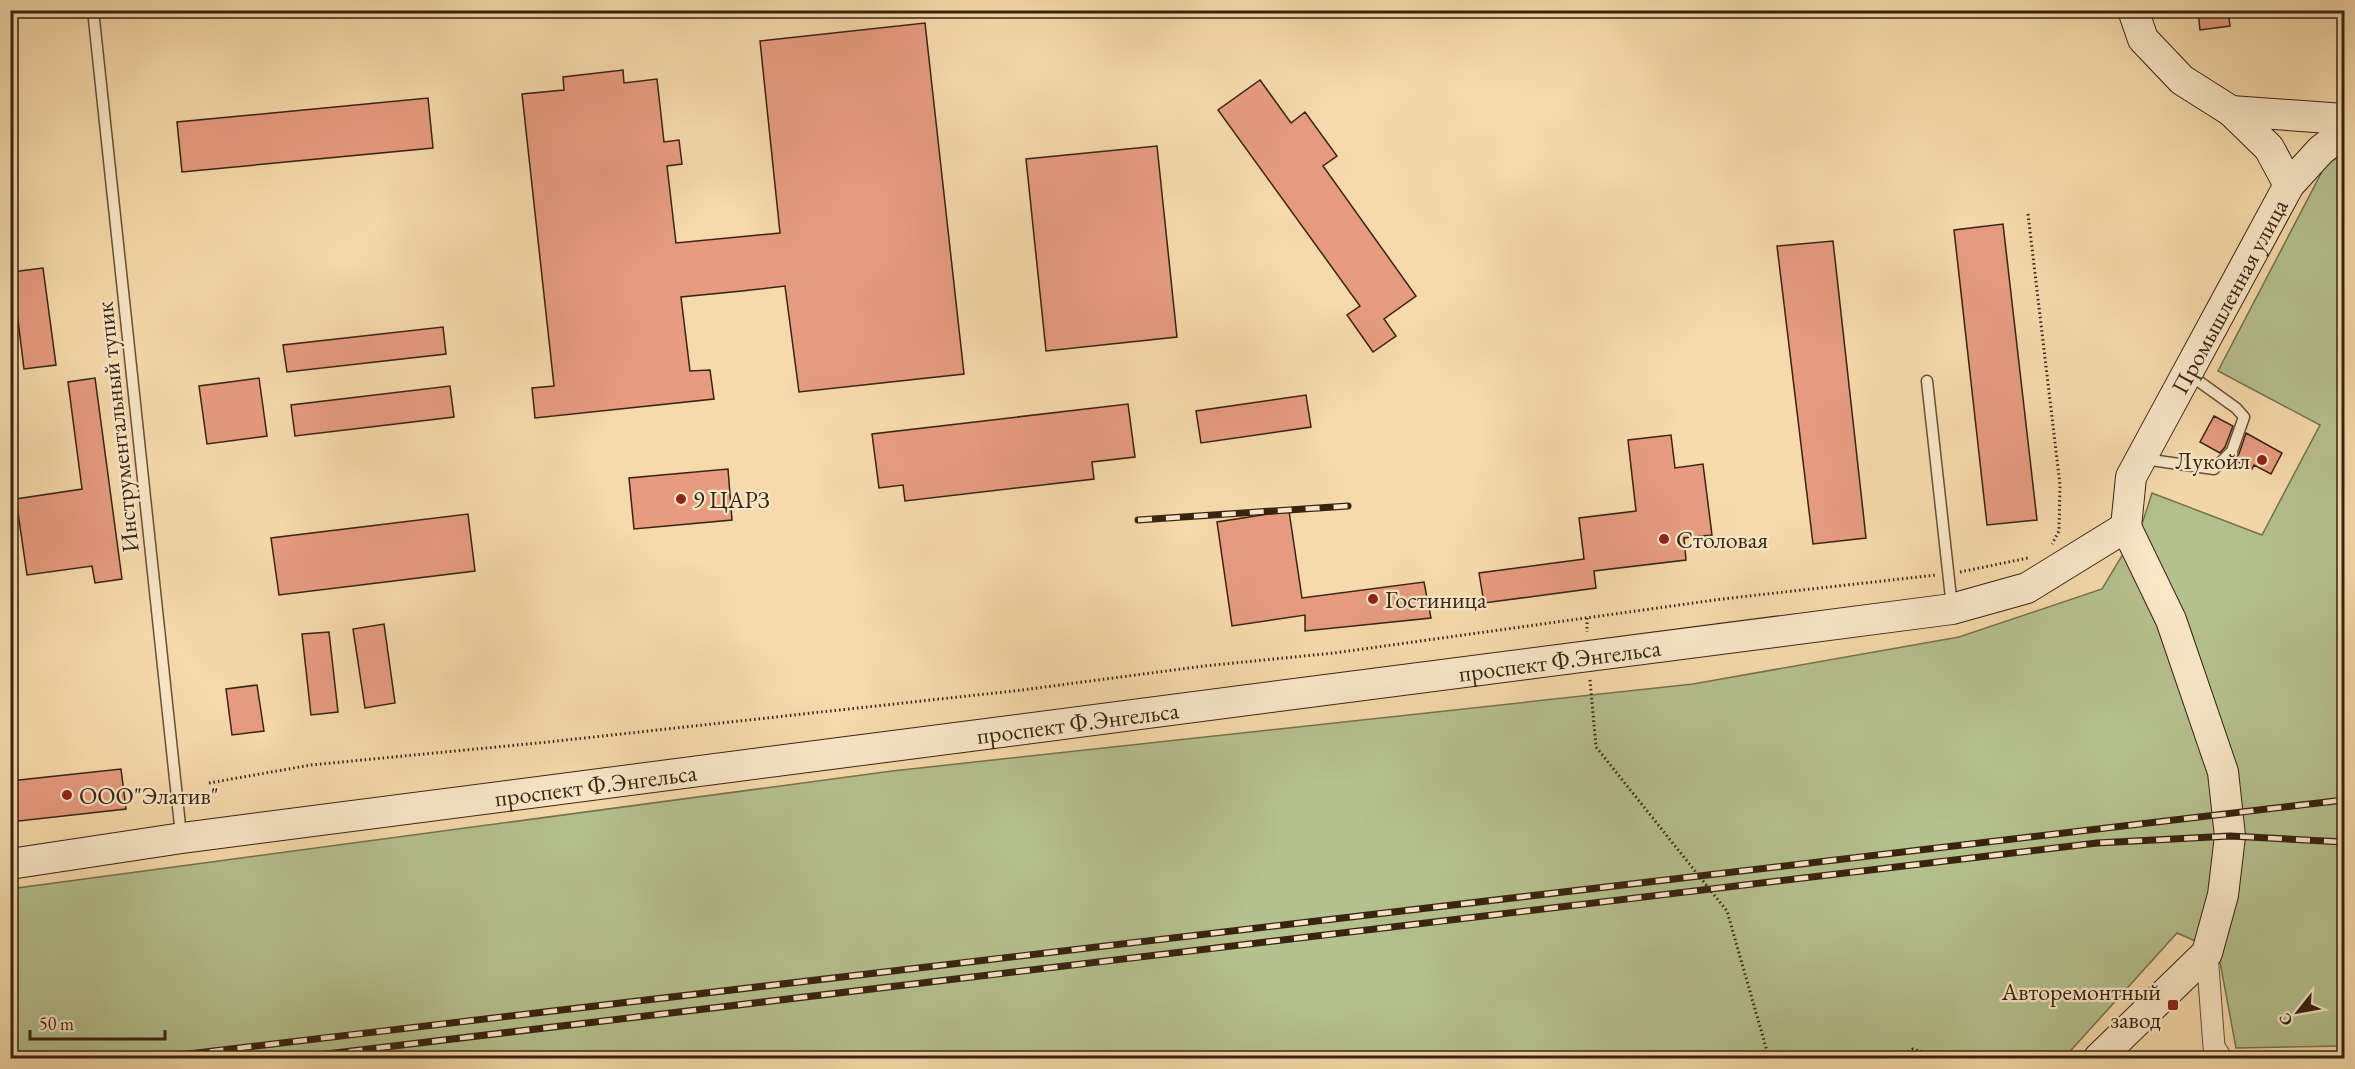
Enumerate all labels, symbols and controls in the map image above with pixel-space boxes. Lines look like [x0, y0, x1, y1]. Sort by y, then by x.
street label: Промышленная улица [2164, 193, 2294, 399]
street label: Инструментальный тупик [88, 299, 146, 554]
place label: Лукойл [2175, 445, 2250, 476]
marker: Лукойл [2255, 453, 2269, 467]
place label: 9 ЦАРЗ [693, 484, 770, 515]
marker: 9 ЦАРЗ [674, 492, 688, 506]
place label: Столовая [1676, 524, 1768, 555]
marker: Столовая [1657, 532, 1671, 546]
place label: Гостиница [1385, 584, 1487, 615]
marker: Гостиница [1366, 592, 1380, 606]
street label: проспект Ф.Энгельса [1457, 631, 1663, 688]
street label: проспект Ф.Энгельса [975, 694, 1181, 751]
street label: проспект Ф.Энгельса [493, 756, 699, 813]
place label: ООО"Элатив" [79, 780, 219, 811]
marker: ООО"Элатив" [60, 788, 74, 802]
place label: Авторемонтный завод [2001, 976, 2161, 1035]
north arrow [2268, 982, 2328, 1042]
marker: Авторемонтный завод [2166, 998, 2180, 1012]
scale bar [30, 1003, 165, 1041]
text: С [2274, 1009, 2297, 1030]
text: 50 m [39, 1012, 74, 1035]

